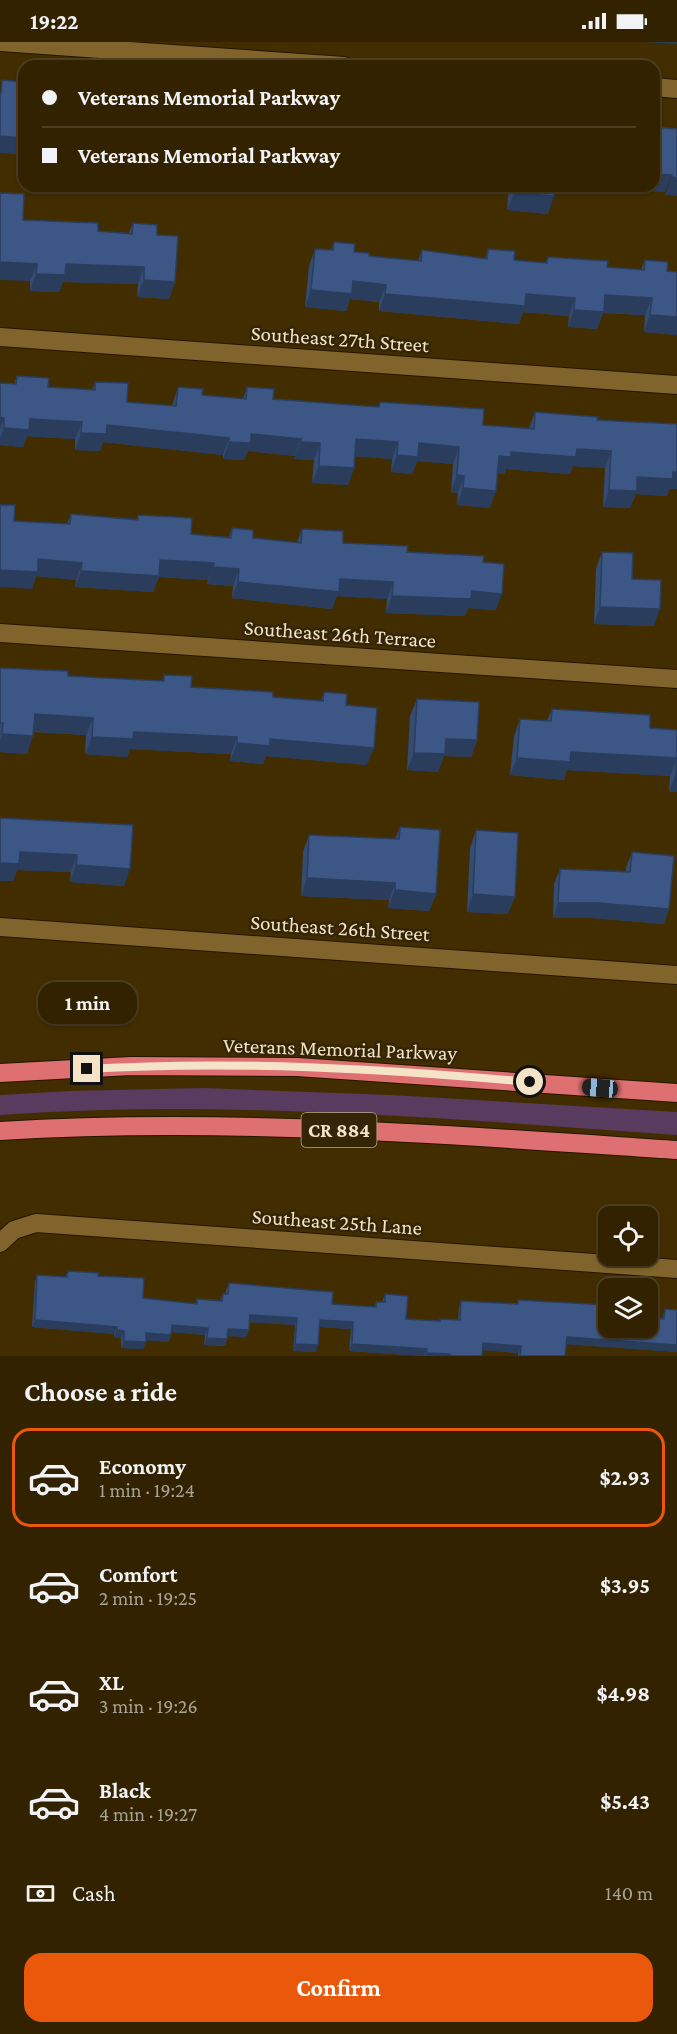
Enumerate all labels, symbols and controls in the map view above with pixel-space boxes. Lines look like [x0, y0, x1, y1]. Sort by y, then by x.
text: 19:22 [30, 9, 78, 34]
text: Veterans Memorial Parkway [78, 85, 340, 110]
text: Veterans Memorial Parkway [78, 143, 340, 168]
street label: Southeast 27th Street [250, 321, 431, 357]
street label: Southeast 26th Terrace [243, 615, 437, 653]
street label: Southeast 26th Street [250, 910, 431, 946]
callout: 1 min [38, 982, 136, 1024]
text: 1 min [65, 992, 110, 1014]
street label: Veterans Memorial Parkway [223, 1033, 458, 1065]
route end [73, 1055, 100, 1082]
route start [516, 1068, 543, 1095]
car [581, 1077, 619, 1099]
road number: CR 884 [302, 1113, 376, 1147]
street label: Southeast 25th Lane [251, 1204, 423, 1240]
map controls [598, 1206, 658, 1338]
button: locate [598, 1206, 658, 1266]
button: layers [598, 1278, 658, 1338]
text: Choose a ride [24, 1377, 177, 1407]
icon: car [27, 1451, 81, 1505]
text: Economy [99, 1454, 186, 1479]
text: $2.93 [599, 1465, 650, 1490]
text: 1 min · 19:24 [99, 1479, 195, 1501]
icon: car [27, 1559, 81, 1613]
text: Comfort [99, 1562, 177, 1587]
text: $3.95 [600, 1573, 650, 1598]
text: 2 min · 19:25 [99, 1587, 197, 1609]
icon: car [27, 1667, 81, 1721]
text: XL [99, 1670, 124, 1695]
text: $4.98 [596, 1681, 650, 1706]
text: 3 min · 19:26 [99, 1695, 198, 1717]
icon: car [27, 1775, 81, 1829]
text: Black [99, 1778, 151, 1803]
text: $5.43 [600, 1789, 650, 1814]
text: 4 min · 19:27 [99, 1803, 197, 1825]
icon: cash [24, 1877, 57, 1910]
text: Cash [72, 1881, 116, 1906]
text: 140 m [605, 1882, 653, 1904]
button: Confirm [24, 1953, 653, 2022]

